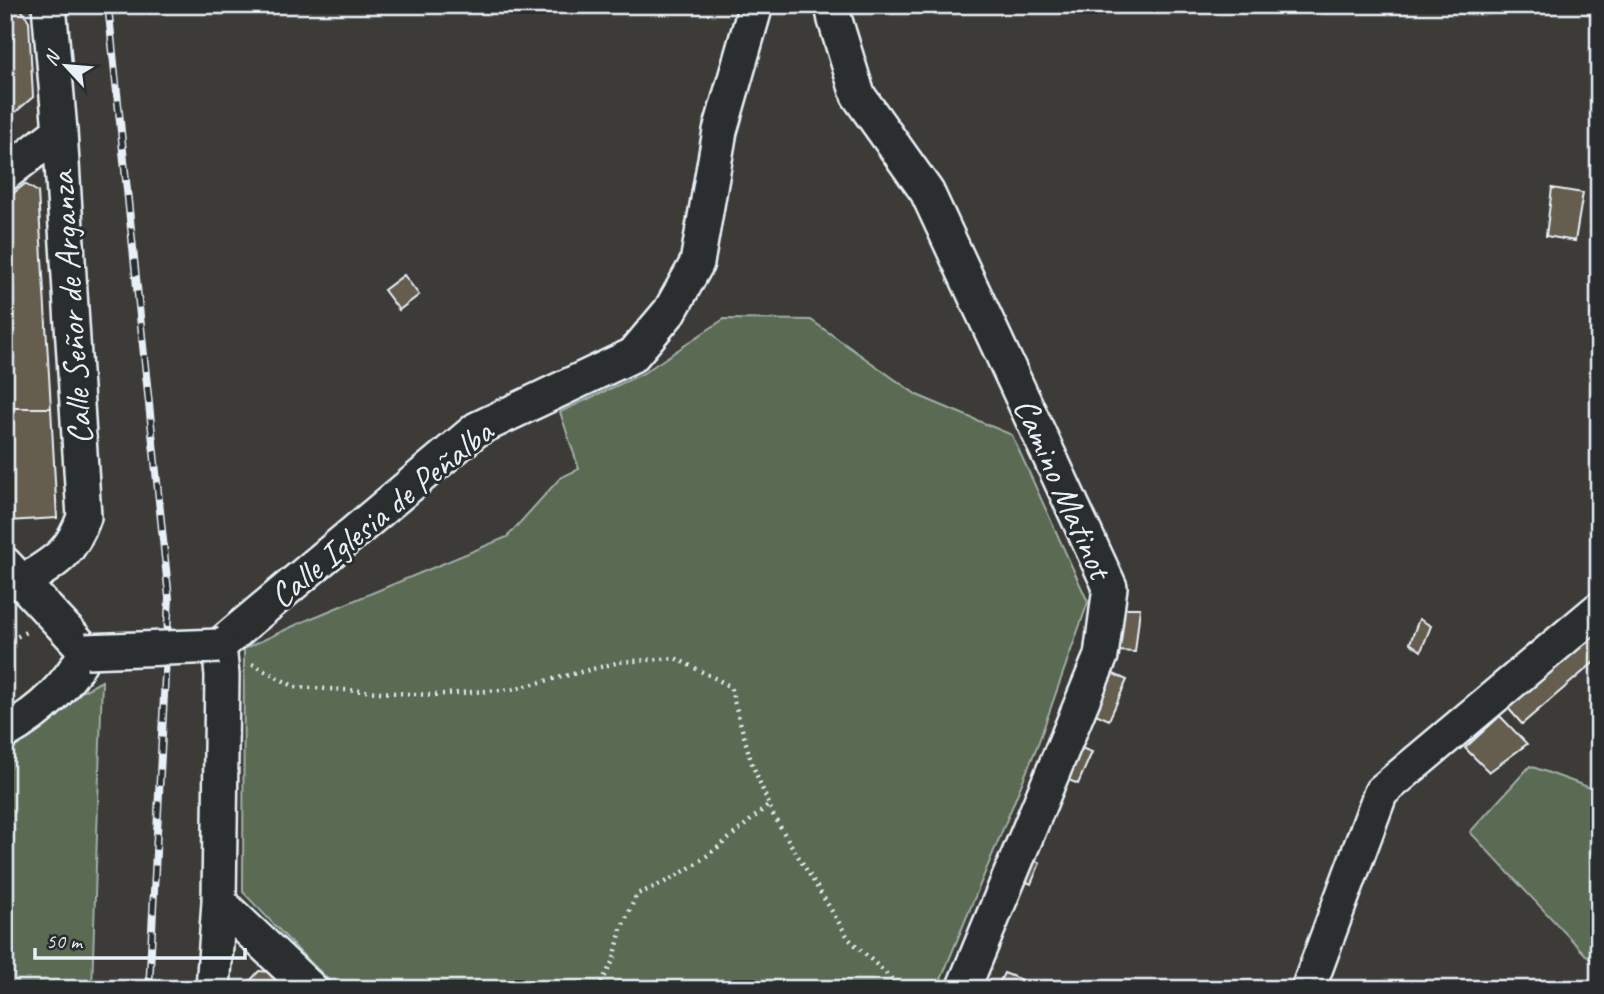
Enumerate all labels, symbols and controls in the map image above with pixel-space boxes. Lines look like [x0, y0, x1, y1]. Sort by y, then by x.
north arrow [32, 32, 102, 102]
text: N [38, 46, 66, 70]
street label: Calle Señor de Arganza [39, 167, 103, 446]
street label: Camino Matinot [1003, 391, 1124, 588]
street label: Calle Iglesia de Peñalba [260, 409, 504, 618]
scale bar [35, 917, 245, 961]
text: 50 m [46, 928, 84, 954]

